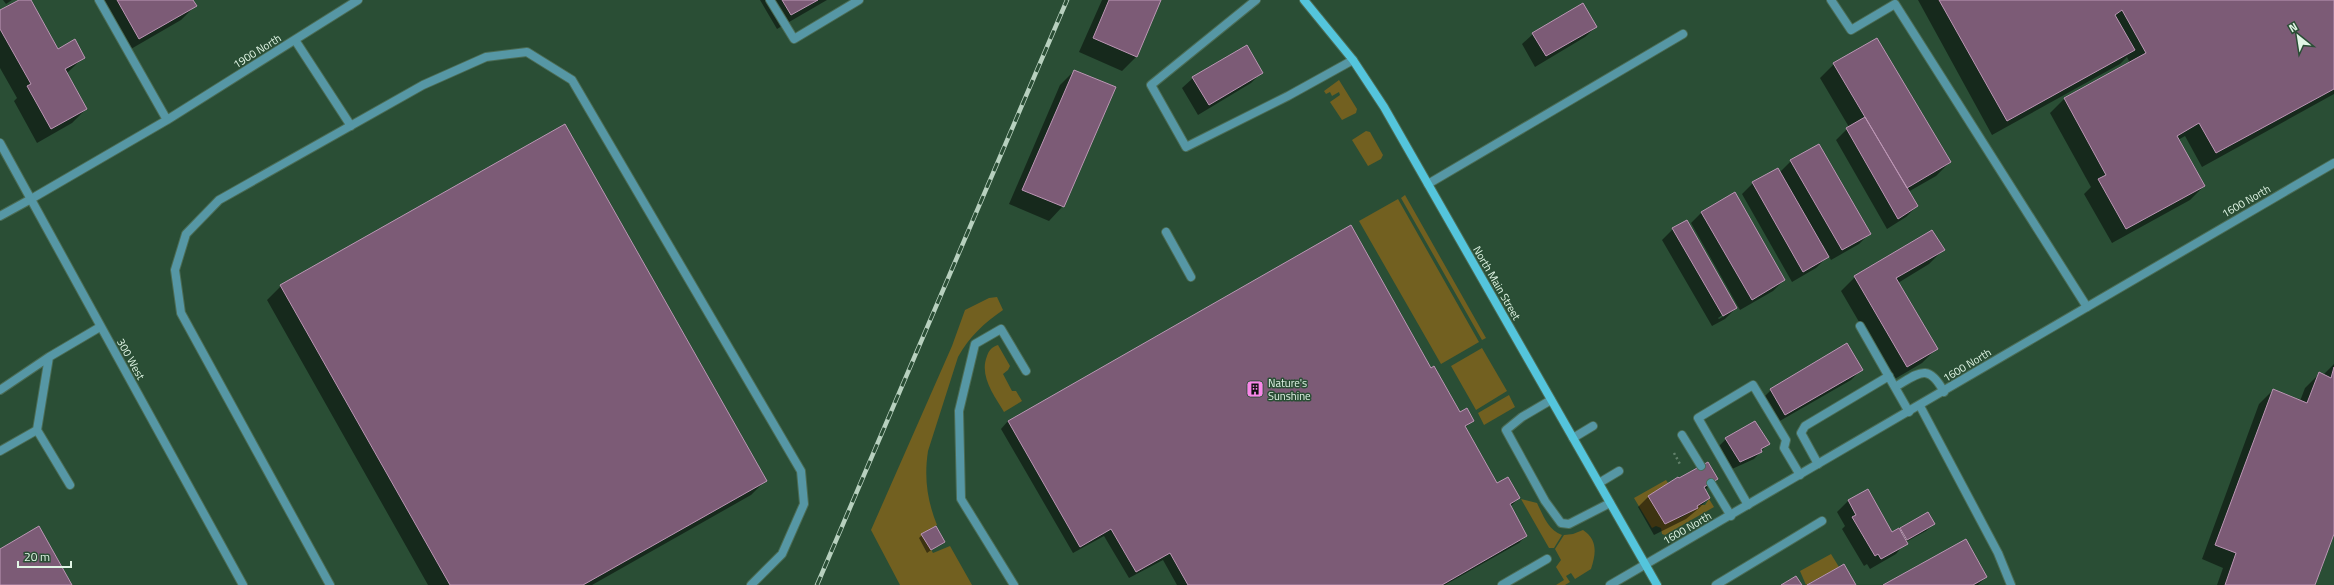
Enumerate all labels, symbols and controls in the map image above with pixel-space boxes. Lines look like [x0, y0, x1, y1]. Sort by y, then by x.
north arrow [2278, 16, 2318, 56]
text: N [2286, 19, 2300, 36]
street label: 1900 North [230, 30, 284, 72]
street label: 1600 North [2219, 181, 2273, 221]
street label: North Main Street [1469, 243, 1525, 323]
street label: 300 West [113, 335, 149, 383]
street label: 1600 North [1940, 344, 1994, 386]
place label: Nature's Sunshine [1268, 375, 1311, 404]
building icon: Nature's Sunshine [1245, 379, 1265, 399]
street label: 1600 North [1660, 508, 1714, 548]
scale bar [18, 543, 71, 569]
text: 20 m [24, 547, 50, 566]

